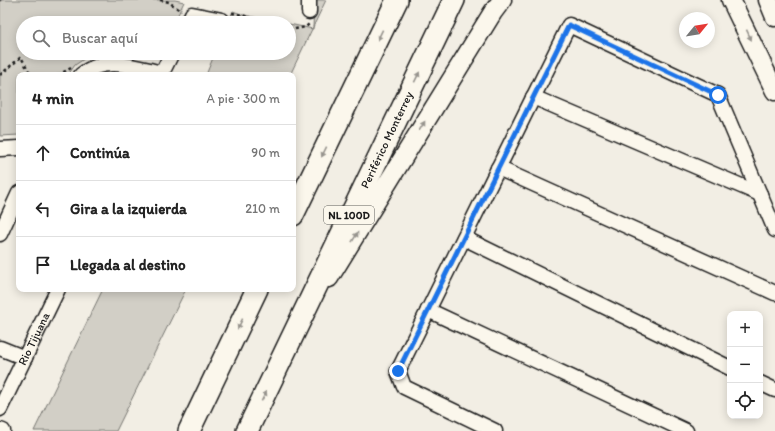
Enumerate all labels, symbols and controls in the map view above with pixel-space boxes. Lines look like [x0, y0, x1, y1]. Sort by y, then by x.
north arrow [679, 12, 715, 48]
search box [16, 16, 296, 60]
icon: search [30, 27, 52, 49]
text: Buscar aquí [62, 29, 138, 47]
one-way arrow [377, 29, 383, 41]
one-way arrow [746, 29, 752, 40]
one-way arrow [414, 71, 420, 82]
route start [709, 86, 727, 104]
text: 4 min [32, 88, 74, 108]
street label: Periférico Monterrey [358, 89, 416, 190]
text: A pie · 300 m [206, 91, 280, 106]
one-way arrow [419, 120, 426, 132]
icon: ahead [32, 142, 54, 164]
text: Continúa [70, 144, 130, 162]
text: 90 m [251, 145, 280, 160]
one-way arrow [321, 146, 327, 158]
icon: left [32, 198, 54, 220]
text: Gira a la izquierda [70, 200, 187, 218]
text: 210 m [245, 201, 280, 216]
road number: NL 100D [324, 206, 374, 224]
one-way arrow [351, 231, 358, 243]
icon: arrive [32, 254, 54, 276]
text: Llegada al destino [70, 256, 186, 274]
street label: Rio Tijuana [15, 309, 53, 368]
map controls [727, 311, 763, 419]
button: + [727, 311, 763, 347]
one-way arrow [237, 318, 243, 330]
button: − [727, 347, 763, 383]
route end [389, 362, 407, 380]
button: locate [727, 383, 763, 419]
one-way arrow [261, 390, 267, 402]

